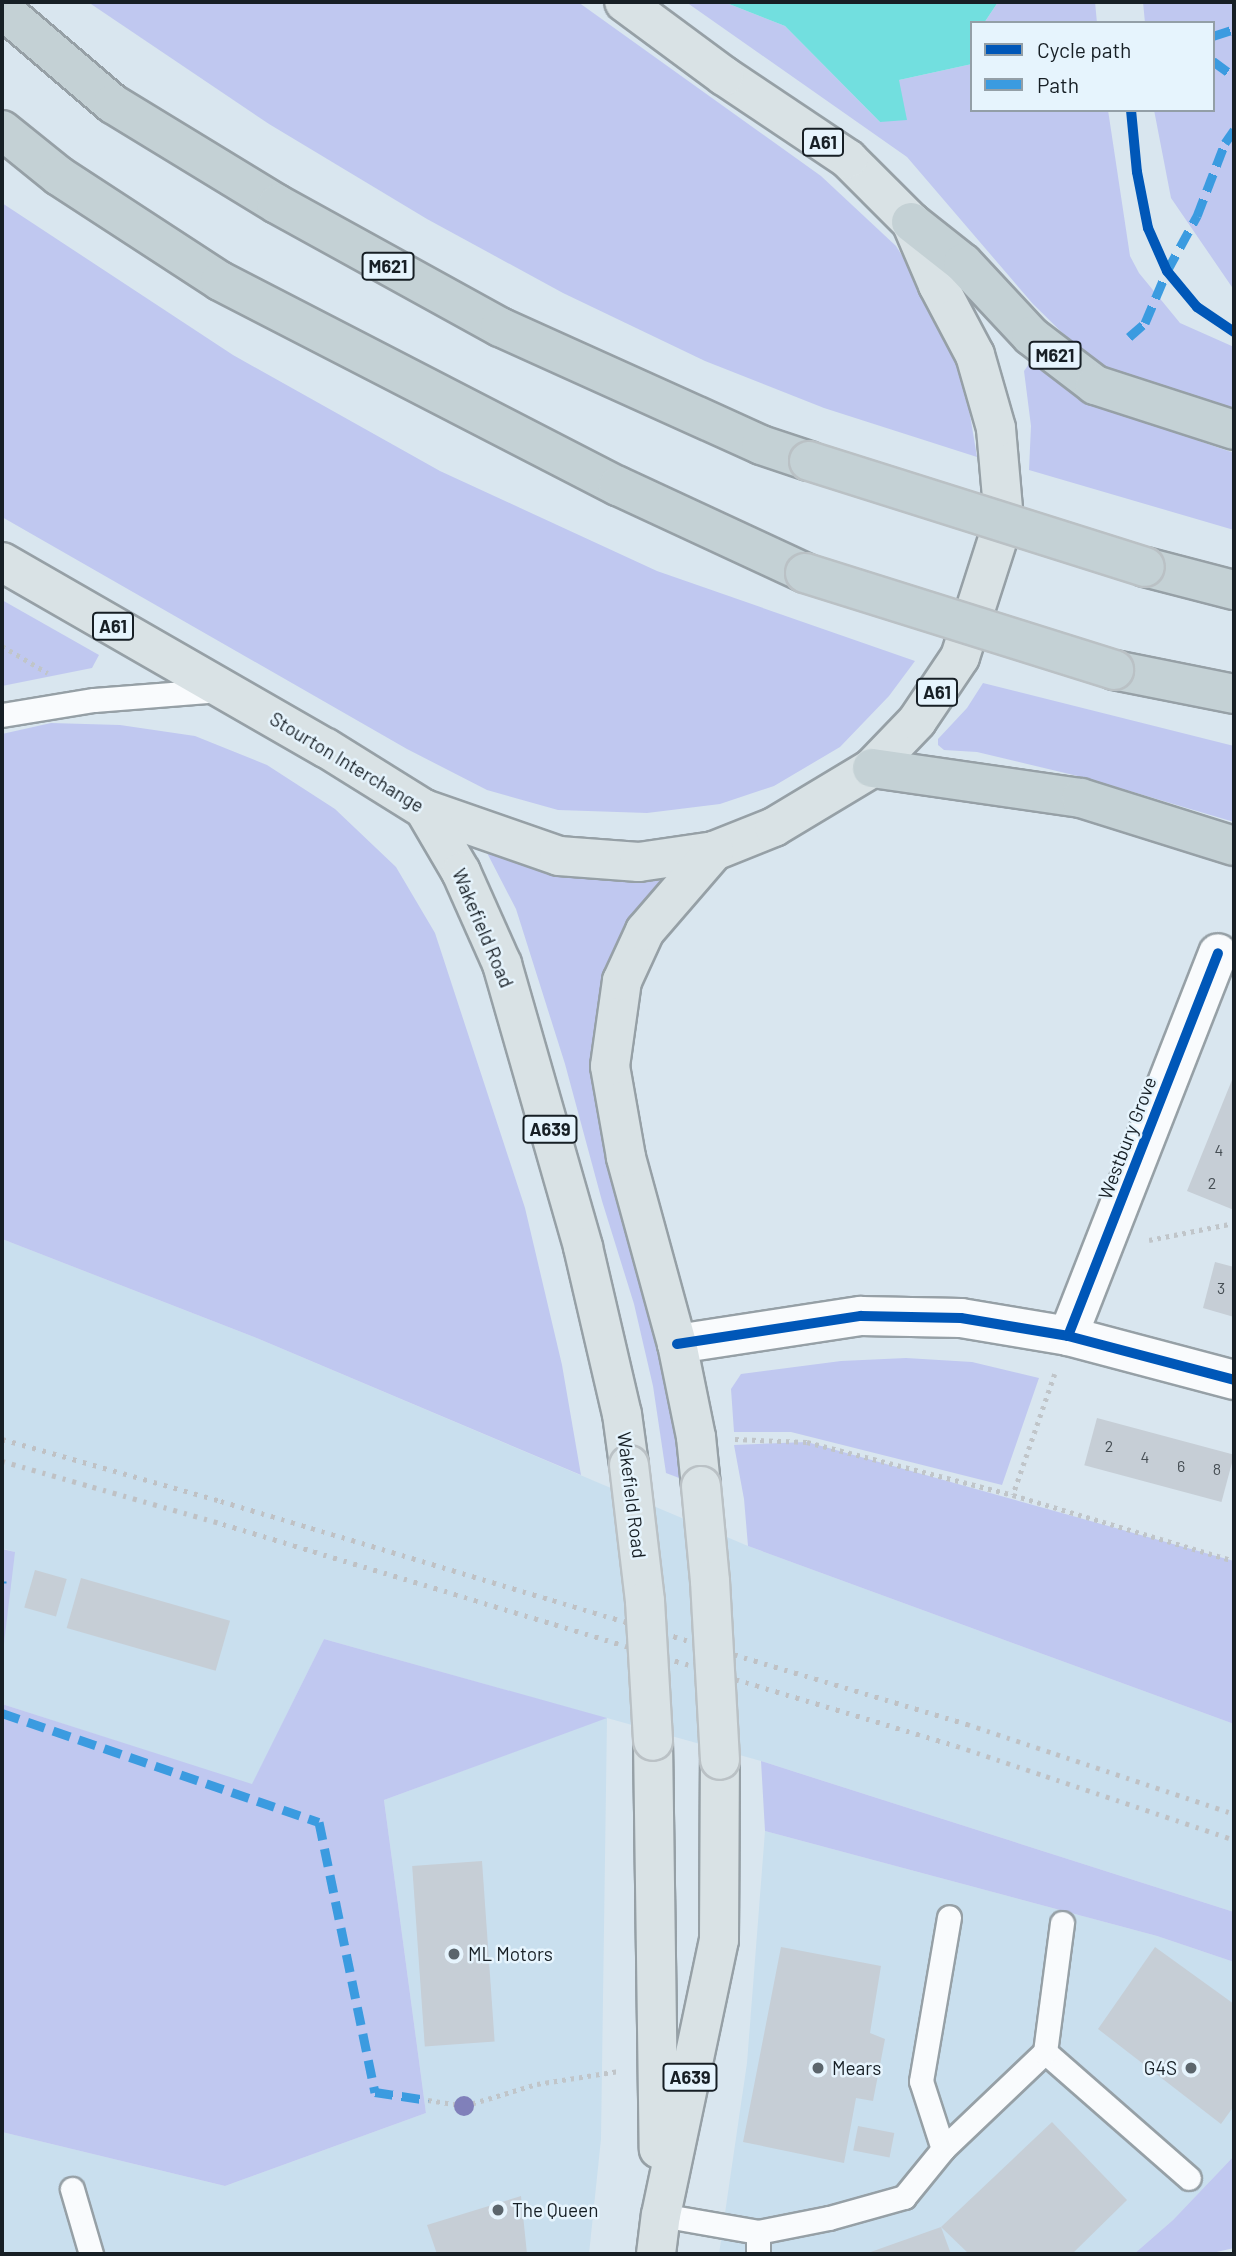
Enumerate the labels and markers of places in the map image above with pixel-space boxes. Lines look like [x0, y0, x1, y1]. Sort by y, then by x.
place label: ML Motors [468, 1943, 553, 1965]
marker: ML Motors [446, 1946, 462, 1962]
place label: Mears [832, 2057, 881, 2079]
place label: G4S [1144, 2057, 1177, 2079]
marker: Mears [810, 2060, 826, 2076]
marker: G4S [1183, 2060, 1199, 2076]
place label: The Queen [512, 2199, 598, 2221]
marker: The Queen [490, 2202, 506, 2218]

